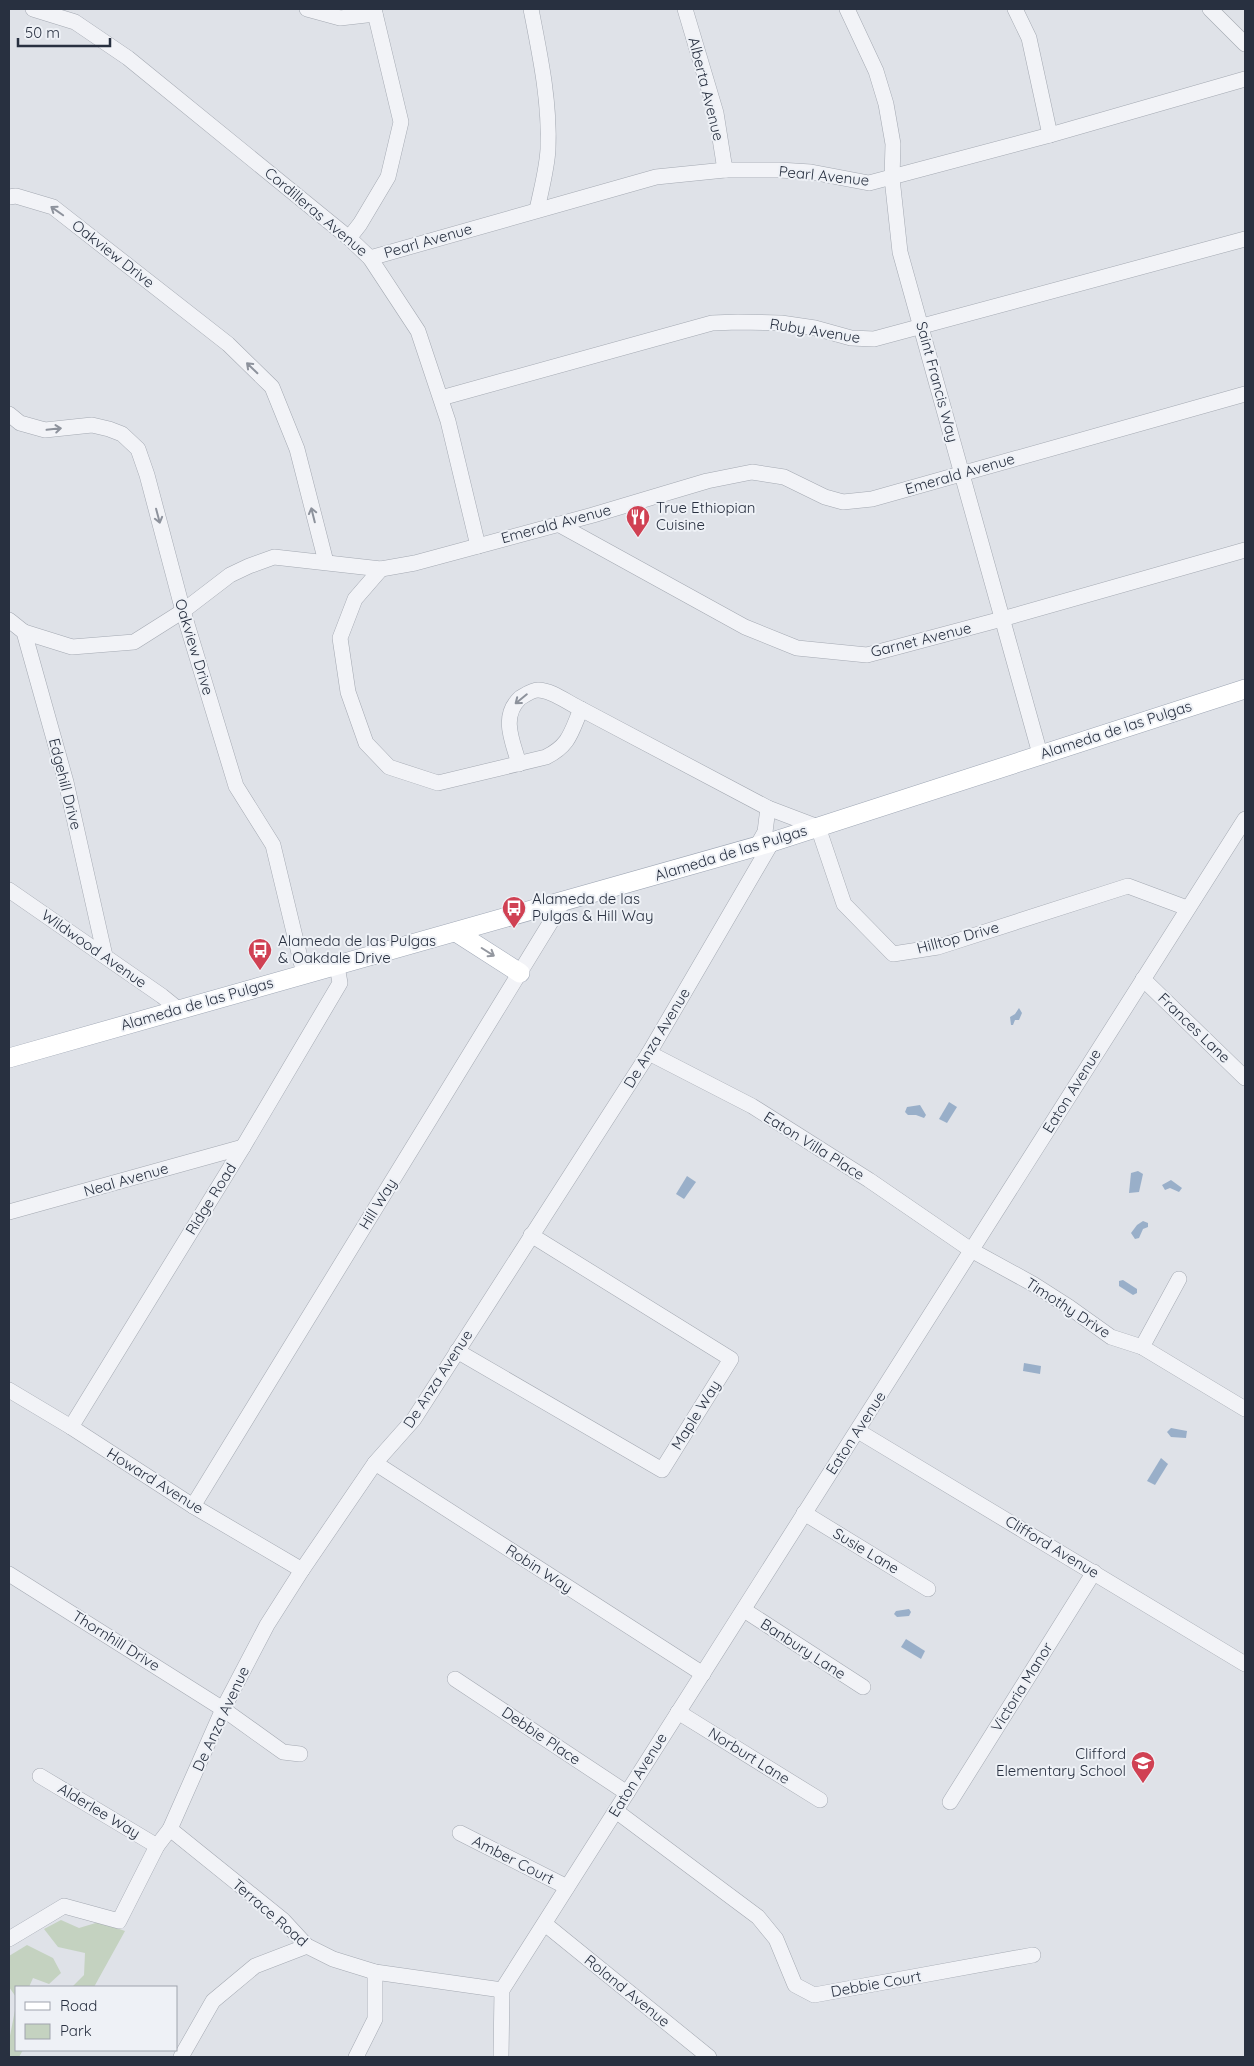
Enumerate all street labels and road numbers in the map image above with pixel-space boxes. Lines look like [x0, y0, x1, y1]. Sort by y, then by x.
street label: Alberta Avenue [684, 35, 729, 143]
street label: Pearl Avenue [778, 161, 870, 190]
street label: Cordilleras Avenue [261, 163, 372, 260]
street label: Oakview Drive [68, 215, 158, 292]
street label: Pearl Avenue [381, 219, 474, 262]
street label: Ruby Avenue [768, 314, 862, 347]
street label: Saint Francis Way [912, 319, 963, 444]
street label: Emerald Avenue [903, 449, 1017, 498]
street label: Emerald Avenue [499, 500, 613, 547]
street label: Oakview Drive [171, 596, 218, 697]
street label: Garnet Avenue [869, 618, 973, 661]
street label: Alameda de las Pulgas [1038, 696, 1194, 763]
street label: Edgehill Drive [45, 736, 86, 832]
street label: Alameda de las Pulgas [652, 820, 809, 885]
street label: Wildwood Avenue [38, 905, 151, 992]
street label: Hilltop Drive [915, 917, 1001, 958]
street label: Alameda de las Pulgas [118, 973, 275, 1034]
street label: De Anza Avenue [619, 984, 694, 1091]
street label: Frances Lane [1154, 988, 1235, 1067]
street label: Eaton Avenue [1038, 1045, 1105, 1136]
street label: Eaton Villa Place [760, 1107, 868, 1184]
street label: Neal Avenue [81, 1158, 170, 1201]
street label: Ridge Road [181, 1159, 240, 1238]
street label: Hill Way [354, 1175, 401, 1233]
street label: Timothy Drive [1022, 1273, 1114, 1342]
street label: De Anza Avenue [399, 1326, 476, 1432]
street label: Maple Way [667, 1376, 724, 1453]
street label: Eaton Avenue [822, 1387, 890, 1478]
street label: Howard Avenue [103, 1443, 207, 1518]
street label: Clifford Avenue [1002, 1511, 1103, 1582]
street label: Susie Lane [830, 1523, 903, 1578]
street label: Robin Way [502, 1540, 576, 1597]
street label: Thornhill Drive [69, 1606, 164, 1675]
street label: Banbury Lane [757, 1614, 849, 1683]
street label: Victoria Manor [986, 1638, 1057, 1735]
street label: De Anza Avenue [188, 1663, 253, 1774]
street label: Debbie Place [498, 1702, 584, 1769]
street label: Norburt Lane [705, 1723, 794, 1788]
street label: Eaton Avenue [604, 1729, 671, 1820]
street label: Alderlee Way [55, 1779, 144, 1843]
street label: Amber Court [469, 1831, 557, 1888]
street label: Terrace Road [229, 1875, 312, 1951]
street label: Roland Avenue [581, 1950, 674, 2031]
street label: Debbie Court [829, 1966, 923, 2001]

